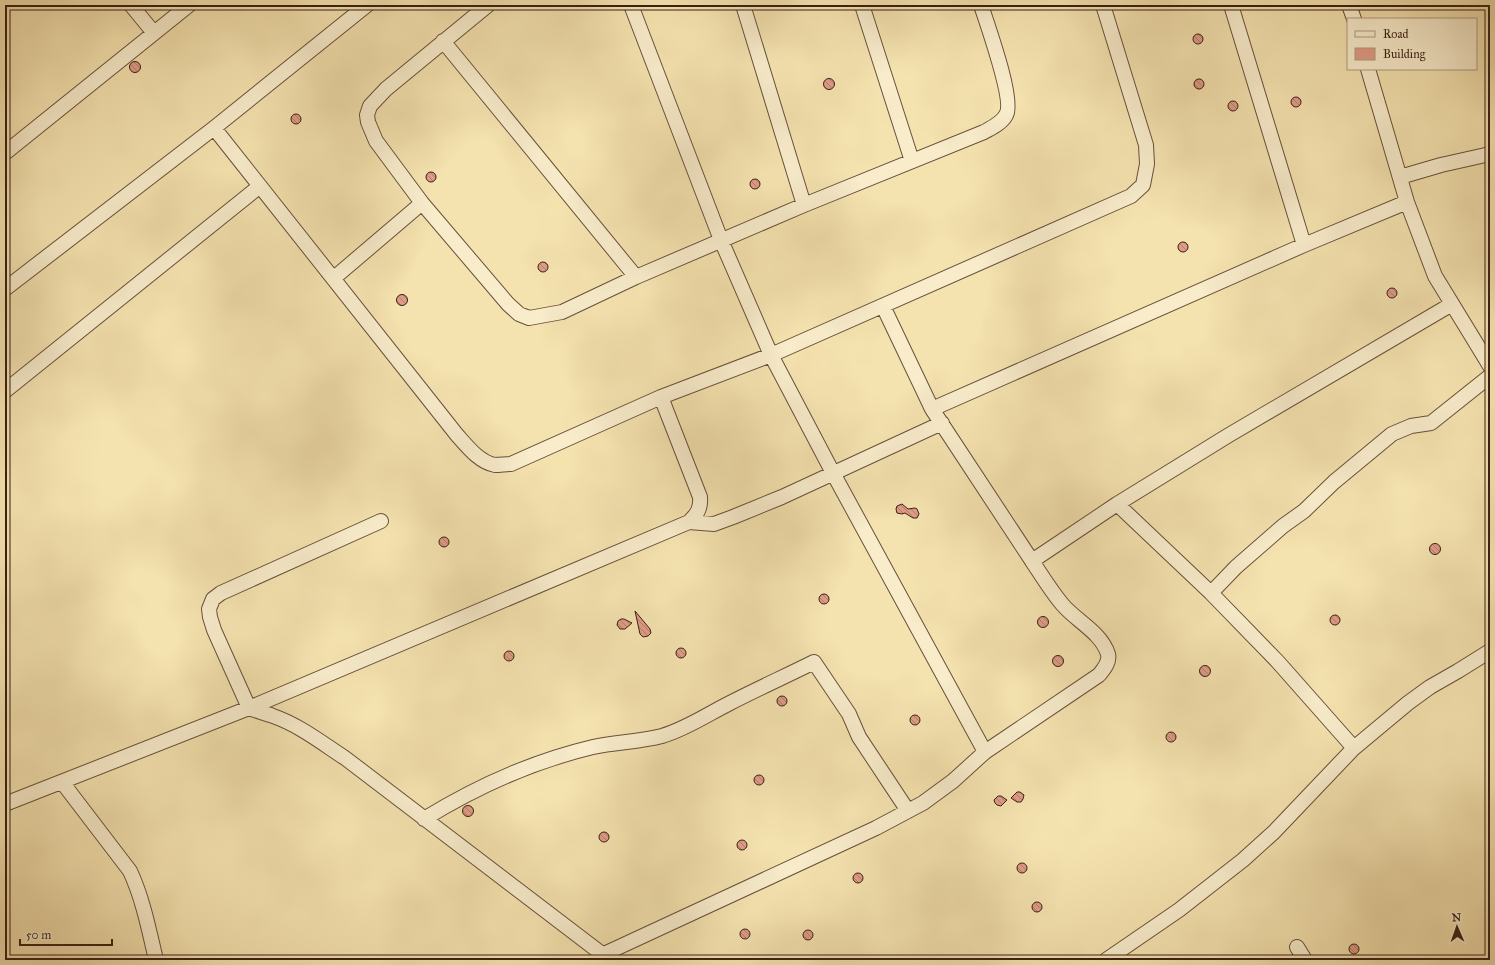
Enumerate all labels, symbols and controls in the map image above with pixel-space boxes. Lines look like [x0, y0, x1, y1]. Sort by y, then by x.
legend [1347, 18, 1477, 70]
text: Road [1383, 27, 1409, 41]
text: Building [1383, 47, 1426, 62]
north arrow [1437, 907, 1477, 947]
text: N [1452, 911, 1462, 924]
scale bar [20, 921, 112, 947]
text: 50 m [26, 928, 51, 942]

